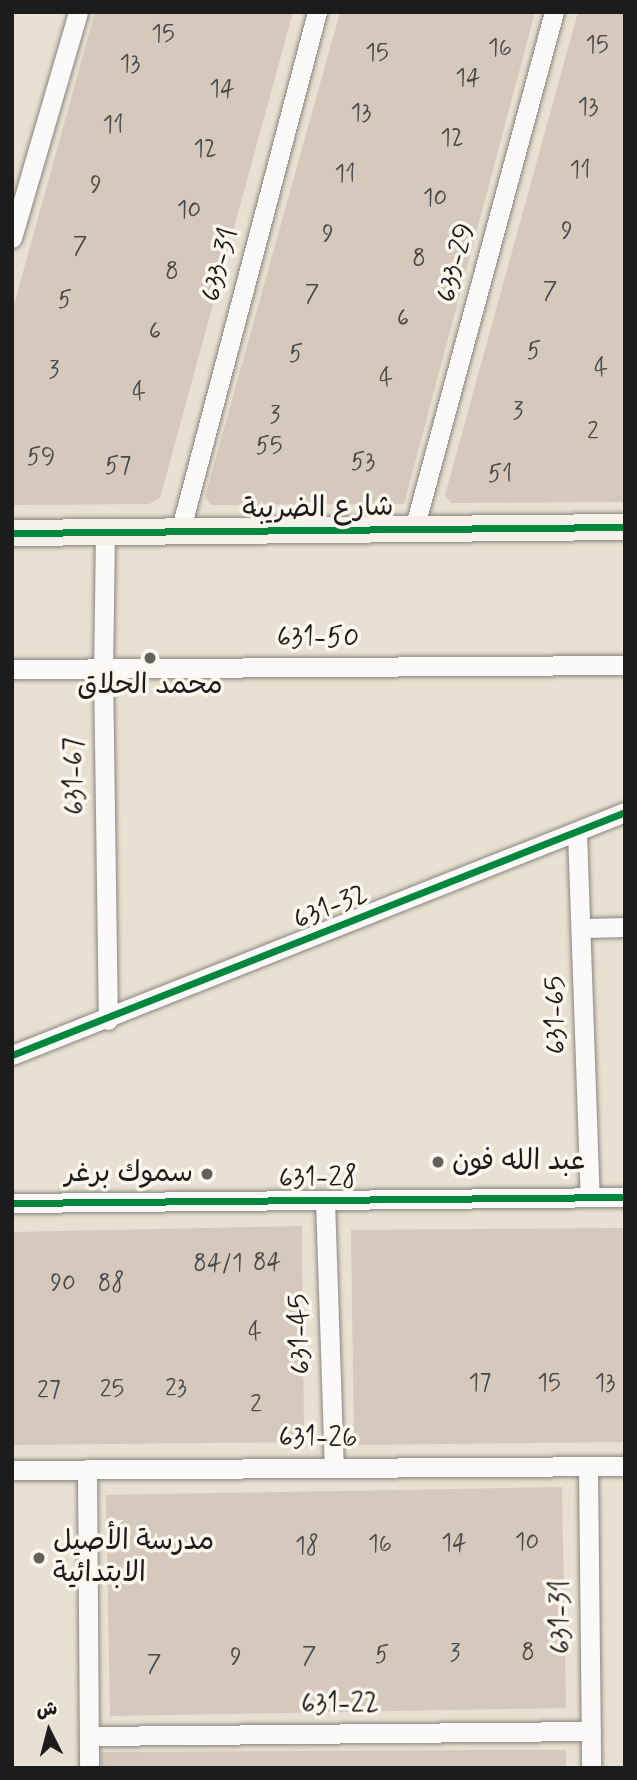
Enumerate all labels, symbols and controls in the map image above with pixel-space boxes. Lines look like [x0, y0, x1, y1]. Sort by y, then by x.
house number: 15 [151, 21, 175, 49]
house number: 15 [585, 32, 609, 60]
house number: 16 [488, 35, 512, 63]
house number: 15 [365, 40, 389, 68]
house number: 13 [120, 51, 140, 79]
house number: 14 [455, 65, 481, 93]
house number: 14 [209, 76, 235, 104]
house number: 13 [578, 94, 598, 122]
house number: 13 [351, 100, 371, 128]
house number: 11 [102, 112, 124, 140]
house number: 12 [440, 125, 464, 153]
house number: 12 [193, 136, 217, 164]
house number: 11 [569, 157, 591, 185]
house number: 11 [334, 161, 356, 189]
house number: 9 [90, 172, 102, 200]
house number: 10 [423, 185, 447, 213]
house number: 10 [177, 197, 201, 225]
house number: 9 [561, 218, 573, 246]
street label: 633-29 [430, 220, 484, 306]
house number: 9 [322, 221, 334, 249]
street label: 633-31 [195, 225, 247, 305]
house number: 7 [73, 233, 87, 261]
house number: 8 [412, 245, 426, 273]
house number: 8 [165, 258, 179, 286]
house number: 7 [543, 278, 557, 306]
house number: 7 [305, 281, 319, 309]
house number: 5 [58, 287, 72, 315]
house number: 6 [397, 305, 409, 333]
house number: 6 [149, 318, 161, 346]
house number: 5 [527, 338, 541, 366]
house number: 5 [289, 341, 303, 369]
house number: 4 [594, 355, 608, 383]
house number: 3 [49, 357, 59, 385]
house number: 4 [379, 365, 393, 393]
house number: 4 [132, 379, 146, 407]
house number: 3 [513, 398, 523, 426]
house number: 3 [270, 402, 280, 430]
house number: 2 [587, 418, 599, 446]
house number: 55 [255, 433, 283, 461]
house number: 59 [27, 444, 55, 472]
house number: 53 [351, 449, 375, 477]
house number: 57 [105, 453, 131, 481]
house number: 51 [488, 461, 512, 489]
street label: شارع الضريبة [242, 491, 394, 527]
street label: 631-50 [277, 622, 359, 656]
marker: محمد الحلاق [142, 650, 158, 666]
place label: محمد الحلاق [77, 669, 223, 703]
street label: 631-67 [59, 737, 93, 815]
street label: 631-32 [289, 878, 373, 938]
street label: 631-65 [540, 975, 574, 1055]
place label: عبد الله فون [452, 1145, 585, 1179]
marker: عبد الله فون [430, 1154, 446, 1170]
place label: سموك برغر [65, 1157, 193, 1191]
street label: 631-28 [278, 1162, 358, 1196]
marker: سموك برغر [199, 1166, 215, 1182]
house number: 84 [253, 1249, 281, 1277]
house number: 84/1 [193, 1250, 243, 1278]
house number: 90 [50, 1270, 76, 1298]
house number: 88 [98, 1270, 124, 1298]
street label: 631-45 [283, 1293, 319, 1375]
house number: 4 [248, 1319, 262, 1347]
house number: 17 [469, 1370, 491, 1398]
house number: 15 [537, 1370, 561, 1398]
house number: 13 [595, 1370, 615, 1398]
house number: 23 [165, 1375, 187, 1403]
house number: 25 [100, 1376, 124, 1404]
house number: 27 [37, 1377, 61, 1405]
house number: 2 [250, 1391, 262, 1419]
street label: 631-26 [279, 1422, 357, 1456]
place label: مدرسة الأصيل الابتدائية [53, 1525, 214, 1591]
house number: 10 [515, 1529, 539, 1557]
house number: 14 [441, 1530, 467, 1558]
house number: 16 [368, 1531, 392, 1559]
house number: 18 [295, 1533, 319, 1561]
marker: مدرسة الأصيل الابتدائية [31, 1550, 47, 1566]
street label: 631-31 [545, 1580, 579, 1654]
house number: 8 [521, 1639, 535, 1667]
house number: 3 [450, 1640, 460, 1668]
house number: 5 [375, 1642, 389, 1670]
house number: 7 [302, 1643, 316, 1671]
house number: 9 [230, 1644, 242, 1672]
house number: 7 [147, 1651, 161, 1679]
street label: 631-22 [301, 1688, 379, 1722]
north arrow [14, 1696, 84, 1766]
text: ش [35, 1696, 58, 1723]

